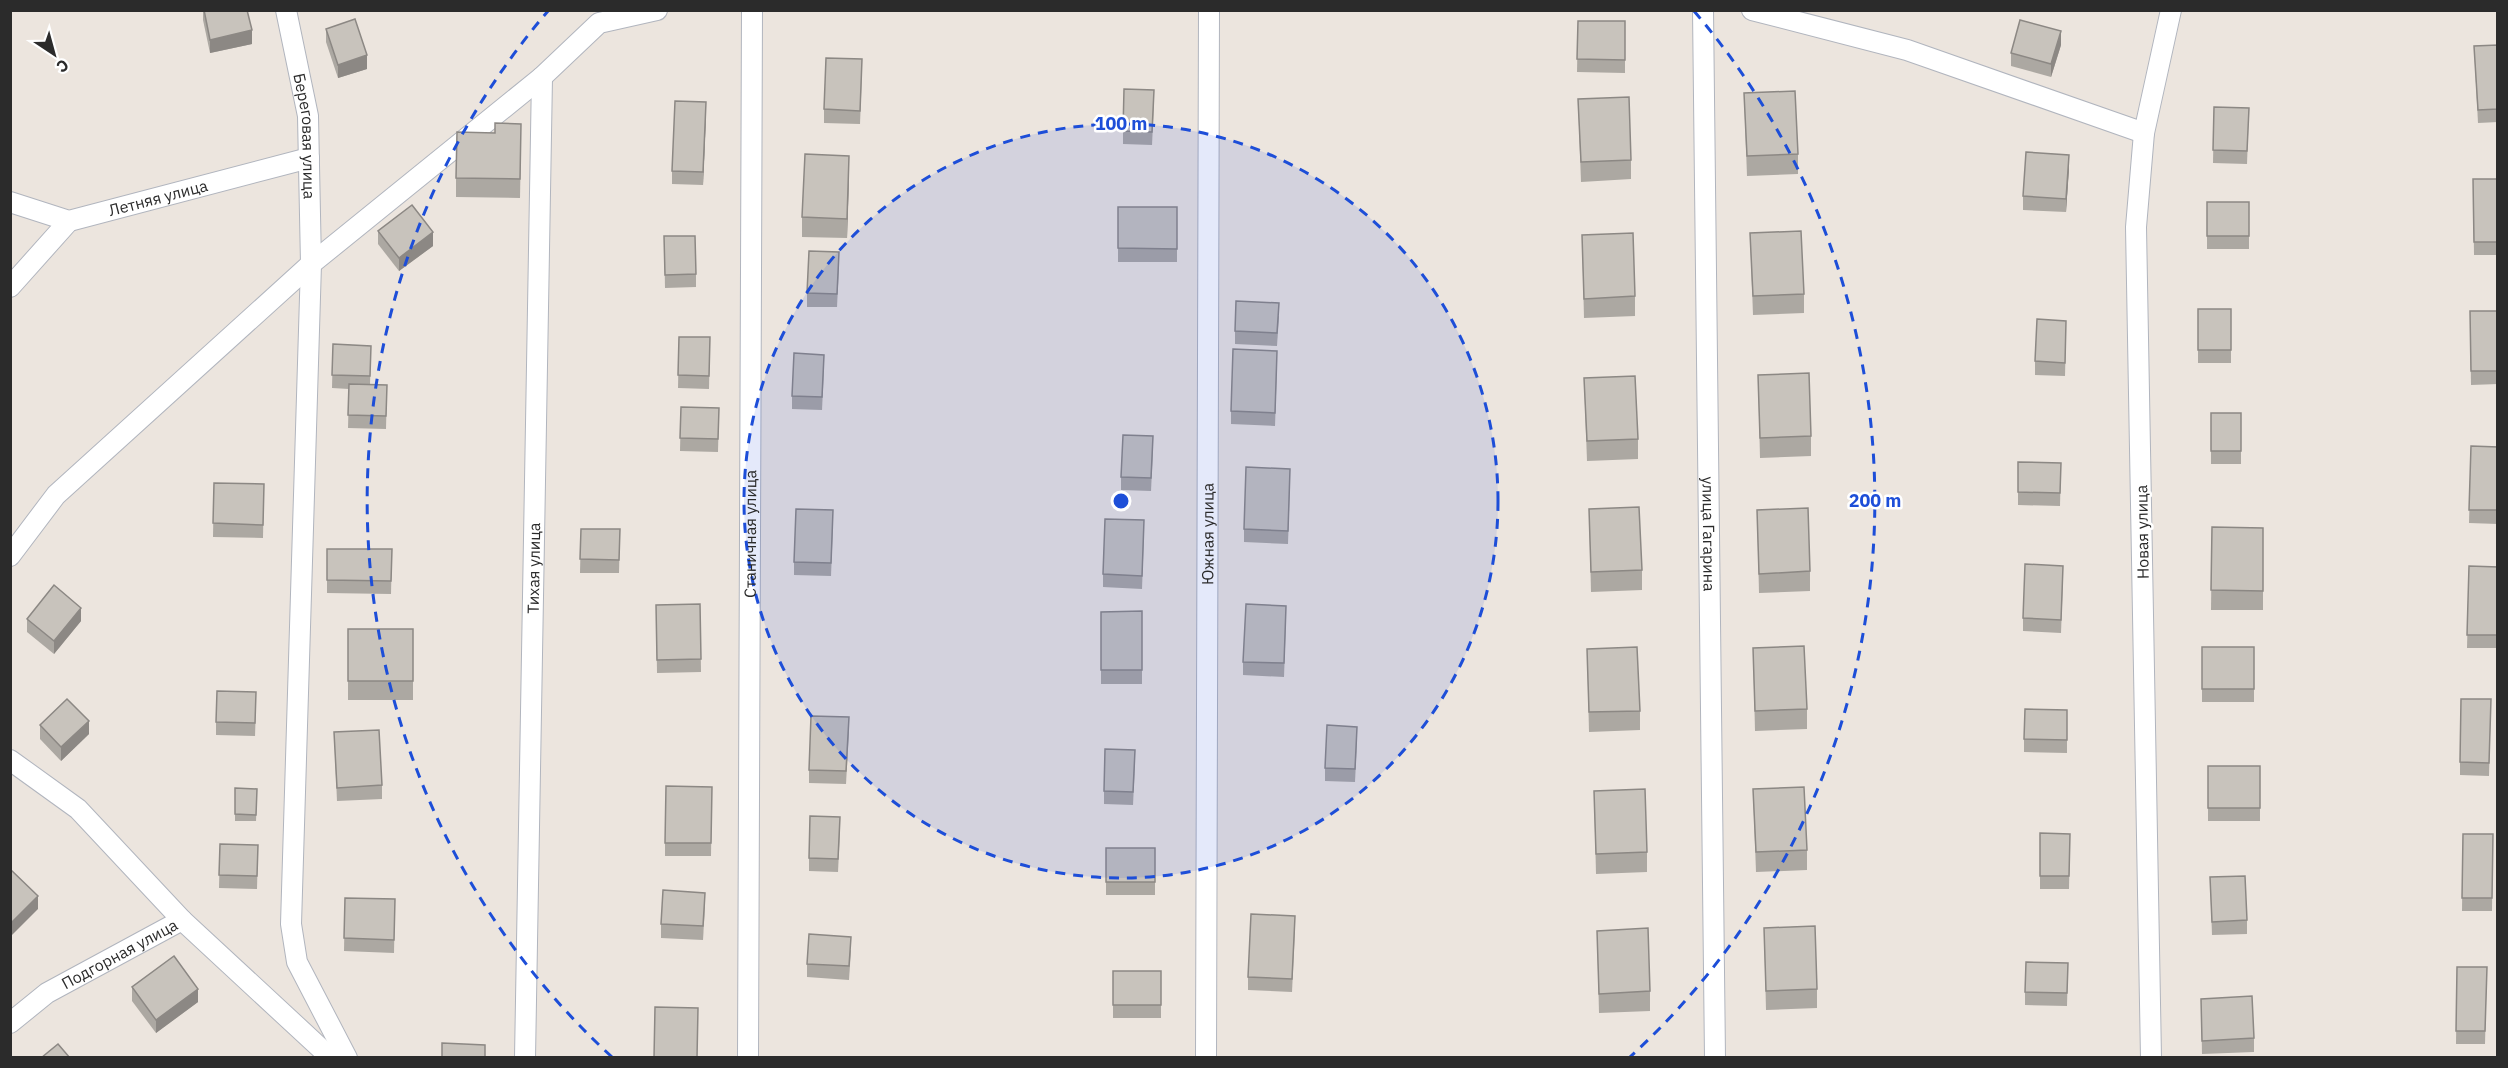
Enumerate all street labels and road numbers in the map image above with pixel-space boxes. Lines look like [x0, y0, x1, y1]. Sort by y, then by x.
street label: Береговая улица [289, 71, 320, 200]
street label: Летняя улица [106, 175, 210, 220]
street label: Станичная улица [740, 470, 760, 598]
street label: улица Гагарина [1698, 476, 1720, 592]
street label: Южная улица [1197, 482, 1218, 585]
street label: Новая улица [2131, 484, 2153, 579]
street label: Тихая улица [523, 522, 544, 614]
street label: Подгорная улица [58, 914, 181, 993]

